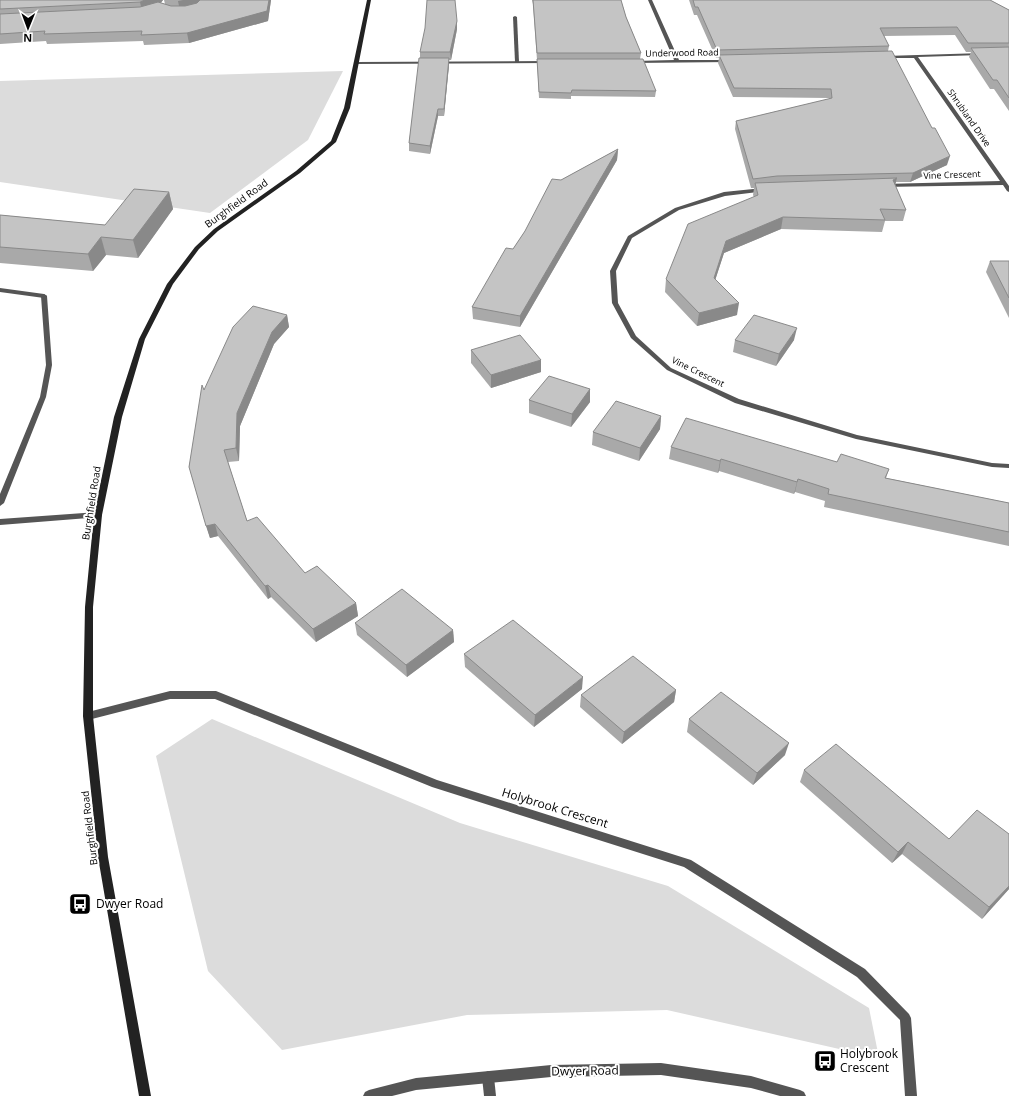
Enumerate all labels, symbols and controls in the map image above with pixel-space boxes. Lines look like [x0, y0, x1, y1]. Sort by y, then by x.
north arrow [8, 8, 48, 48]
text: N [23, 31, 32, 46]
street label: Underwood Road [645, 45, 719, 60]
street label: Shrubland Drive [945, 86, 994, 149]
street label: Vine Crescent [923, 167, 981, 182]
street label: Burghfield Road [202, 175, 270, 231]
street label: Vine Crescent [670, 353, 727, 390]
street label: Burghfield Road [78, 465, 104, 541]
street label: Holybrook Crescent [500, 783, 610, 832]
street label: Burghfield Road [77, 790, 101, 866]
bus stop icon: Dwyer Road [67, 891, 93, 917]
place label: Dwyer Road [96, 895, 163, 912]
place label: Holybrook Crescent [840, 1045, 899, 1076]
bus stop icon: Holybrook Crescent [812, 1048, 838, 1074]
street label: Dwyer Road [551, 1061, 619, 1080]

